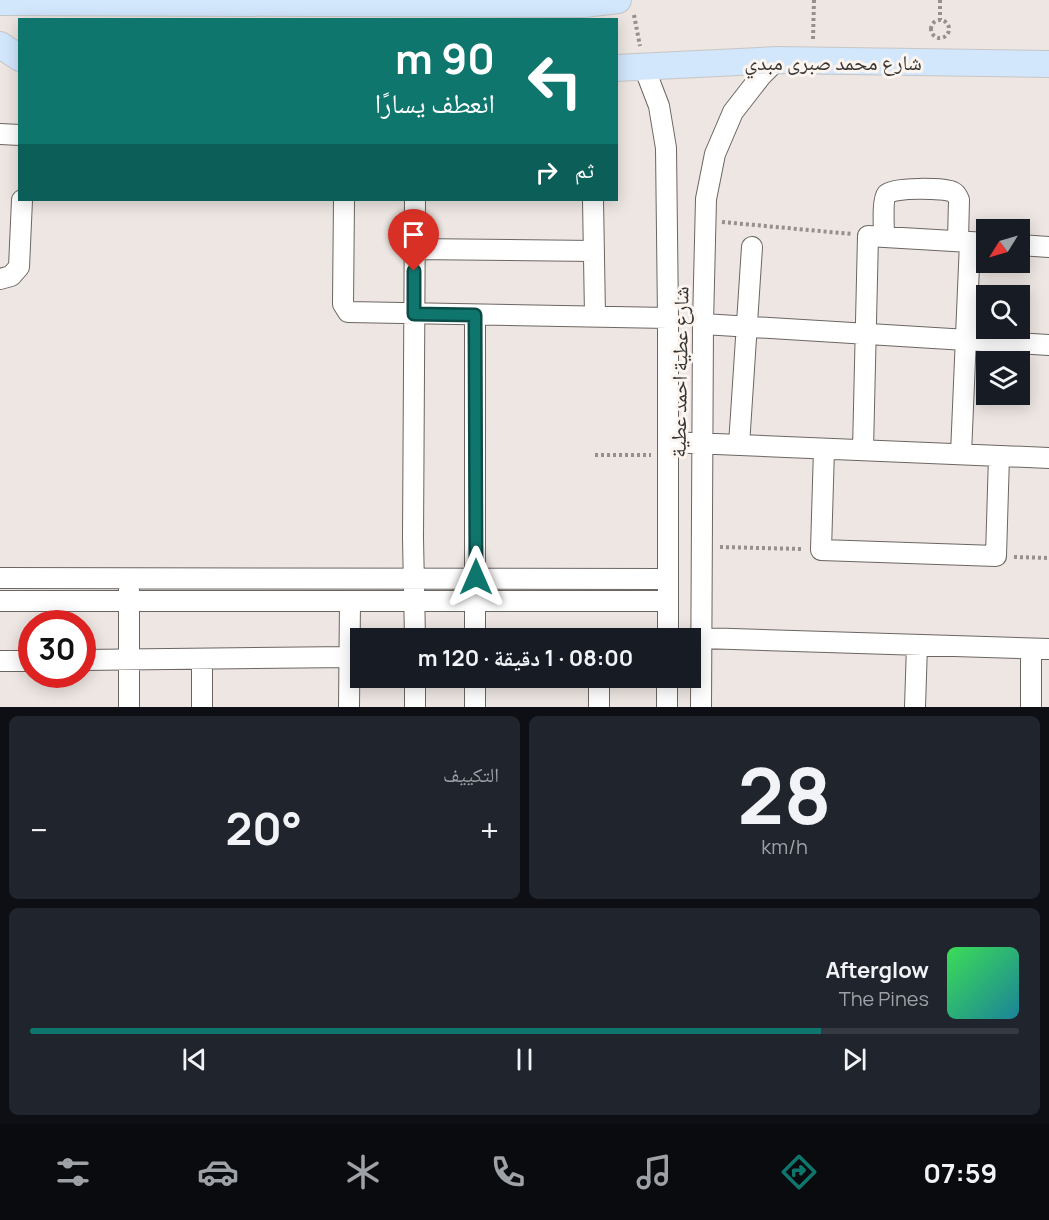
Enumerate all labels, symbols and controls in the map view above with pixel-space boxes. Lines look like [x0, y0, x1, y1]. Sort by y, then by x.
text: 90 m [395, 29, 495, 87]
icon: left [516, 42, 594, 120]
street label: شارع محمد صبرى مبدي [744, 48, 922, 79]
text: انعطف يسارًا [375, 84, 495, 121]
text: ثم [575, 155, 594, 185]
icon: right [530, 156, 563, 189]
pin [388, 209, 439, 271]
icon: arrive [397, 218, 430, 251]
north arrow [976, 219, 1030, 273]
map controls [976, 219, 1030, 405]
button: search [976, 285, 1030, 339]
street label: شارع عطية احمد عطية [664, 286, 694, 458]
button: layers [976, 351, 1030, 405]
position arrow [444, 545, 508, 609]
speed limit sign: 30 [18, 610, 96, 688]
text: 08:00 · 1 دقيقة · 120 m [418, 643, 633, 673]
text: 28 [737, 741, 832, 847]
text: التكييف [443, 761, 499, 788]
text: 20° [226, 797, 302, 859]
text: − [30, 807, 48, 852]
text: + [480, 807, 499, 852]
text: km/h [761, 833, 808, 860]
text: Afterglow [825, 955, 929, 985]
text: The Pines [839, 985, 929, 1012]
icon: previous [178, 1043, 211, 1076]
icon: pause [508, 1043, 541, 1076]
icon: next [838, 1043, 871, 1076]
icon: filters [52, 1151, 94, 1193]
icon: car [197, 1151, 239, 1193]
icon: climate [342, 1151, 384, 1193]
icon: phone [487, 1151, 529, 1193]
icon: music [633, 1151, 675, 1193]
icon: directions [778, 1151, 820, 1193]
text: 07:59 [923, 1154, 997, 1191]

